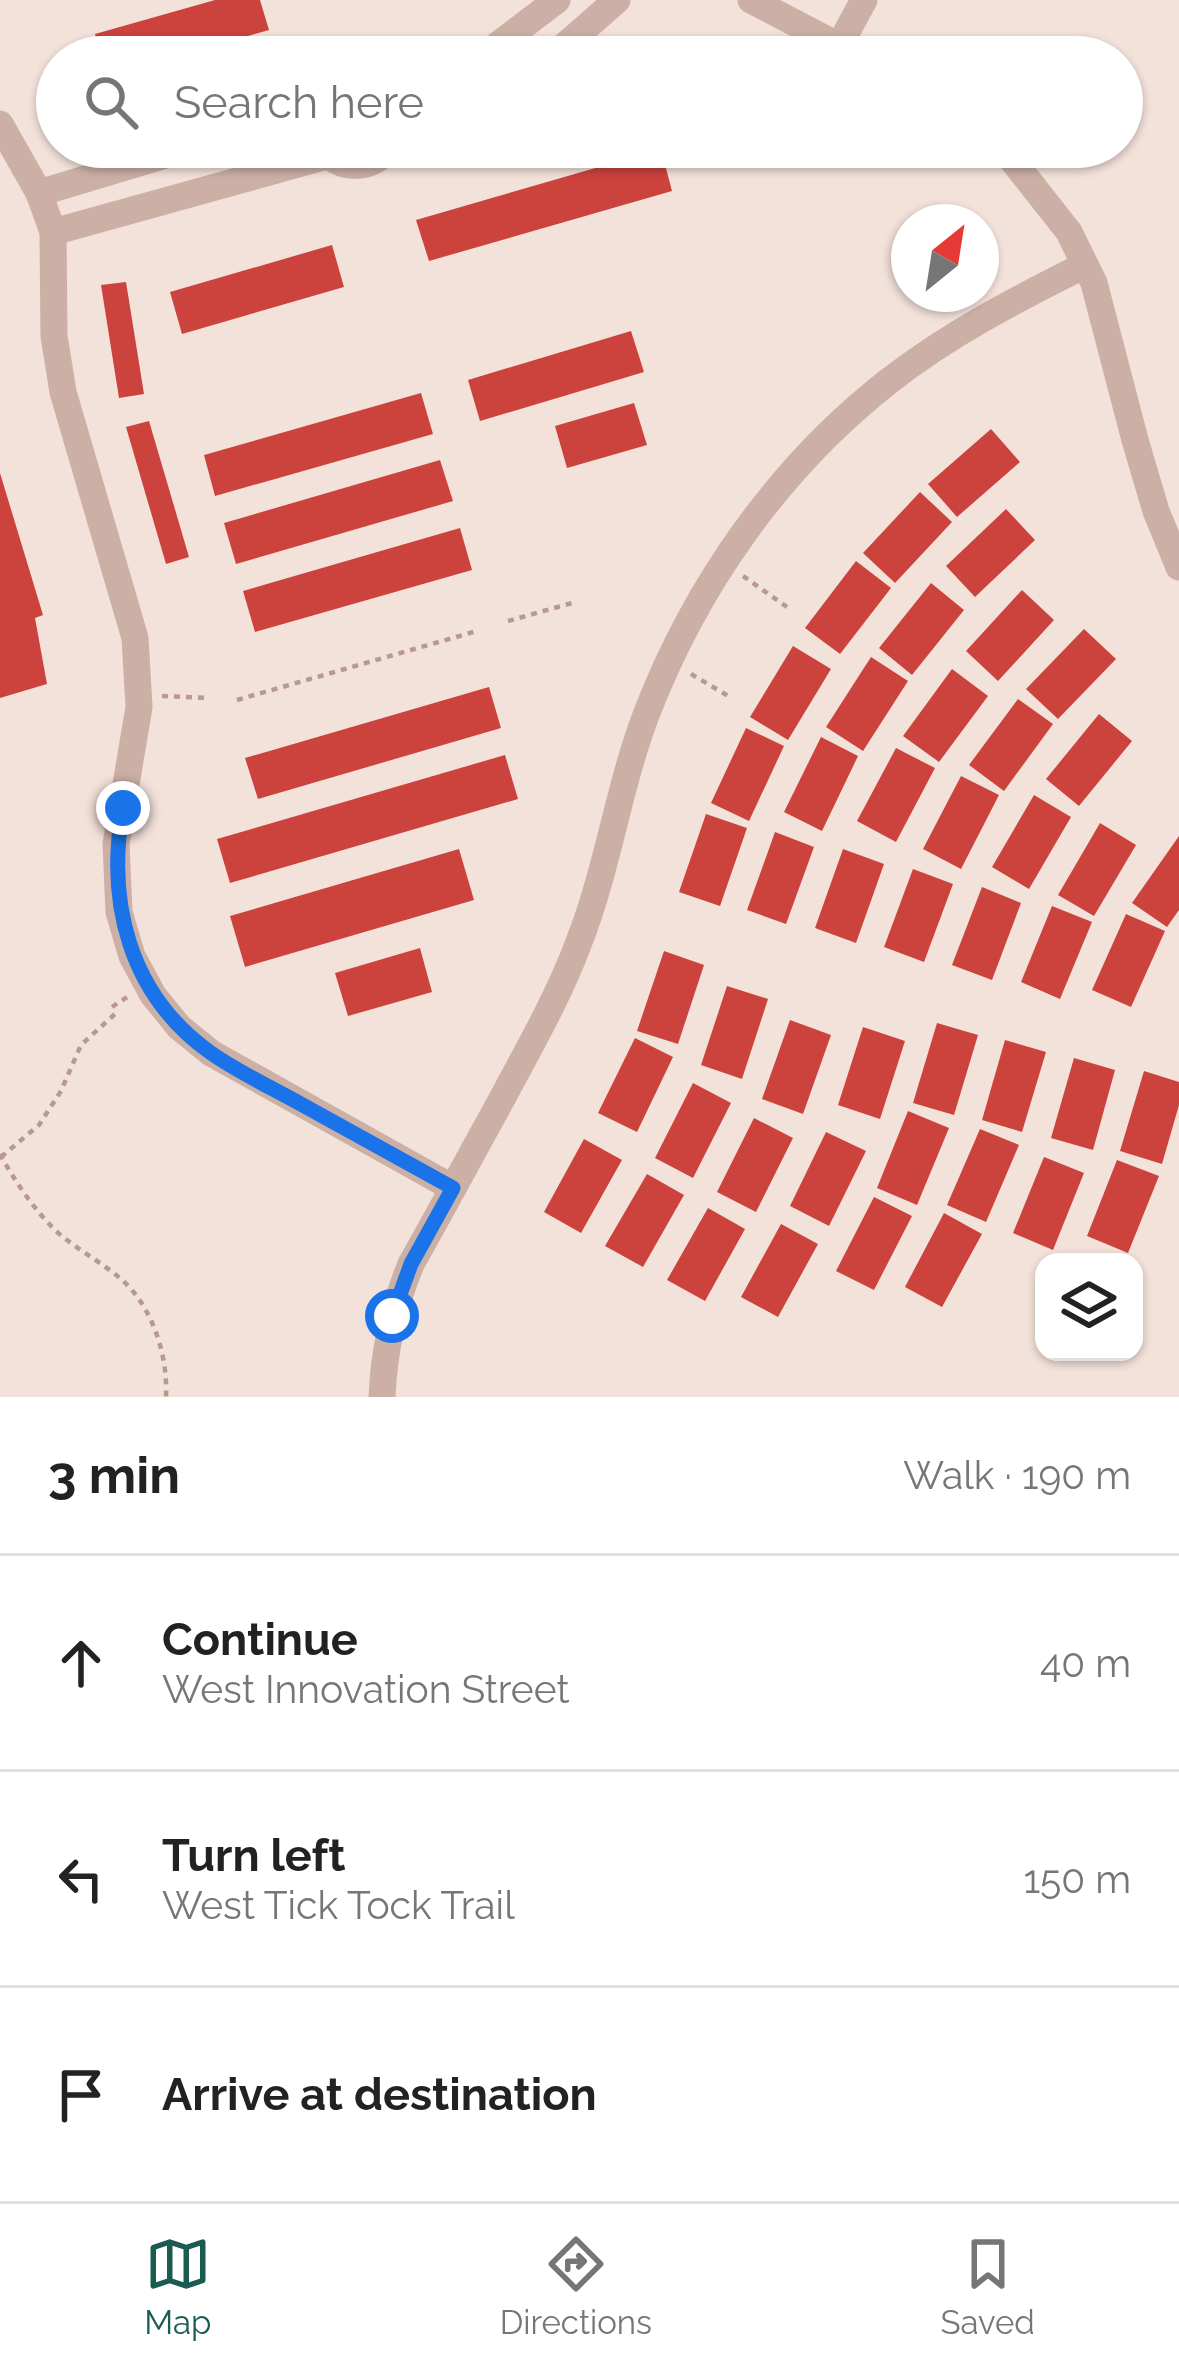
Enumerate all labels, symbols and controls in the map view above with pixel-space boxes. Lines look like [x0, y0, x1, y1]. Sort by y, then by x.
search box [36, 36, 1143, 168]
icon: search [78, 69, 144, 135]
text: Search here [174, 76, 424, 129]
north arrow [891, 204, 999, 312]
route end [96, 781, 150, 835]
map controls [1035, 1253, 1143, 1361]
button: layers [1035, 1253, 1143, 1361]
route start [365, 1289, 419, 1343]
text: 3 min [48, 1445, 180, 1505]
text: Walk · 190 m [903, 1452, 1131, 1498]
text: Continue [162, 1613, 358, 1666]
icon: ahead [48, 1630, 114, 1696]
text: 40 m [1040, 1640, 1131, 1686]
text: West Innovation Street [162, 1666, 570, 1712]
text: Turn left [162, 1829, 345, 1882]
icon: left [48, 1846, 114, 1912]
text: 150 m [1023, 1856, 1131, 1902]
text: West Tick Tock Trail [162, 1882, 515, 1928]
icon: arrive [48, 2062, 114, 2128]
text: Arrive at destination [162, 2068, 597, 2121]
tab: Map [144, 2231, 211, 2342]
tab: Directions [500, 2231, 652, 2342]
tab: Saved [940, 2231, 1035, 2342]

